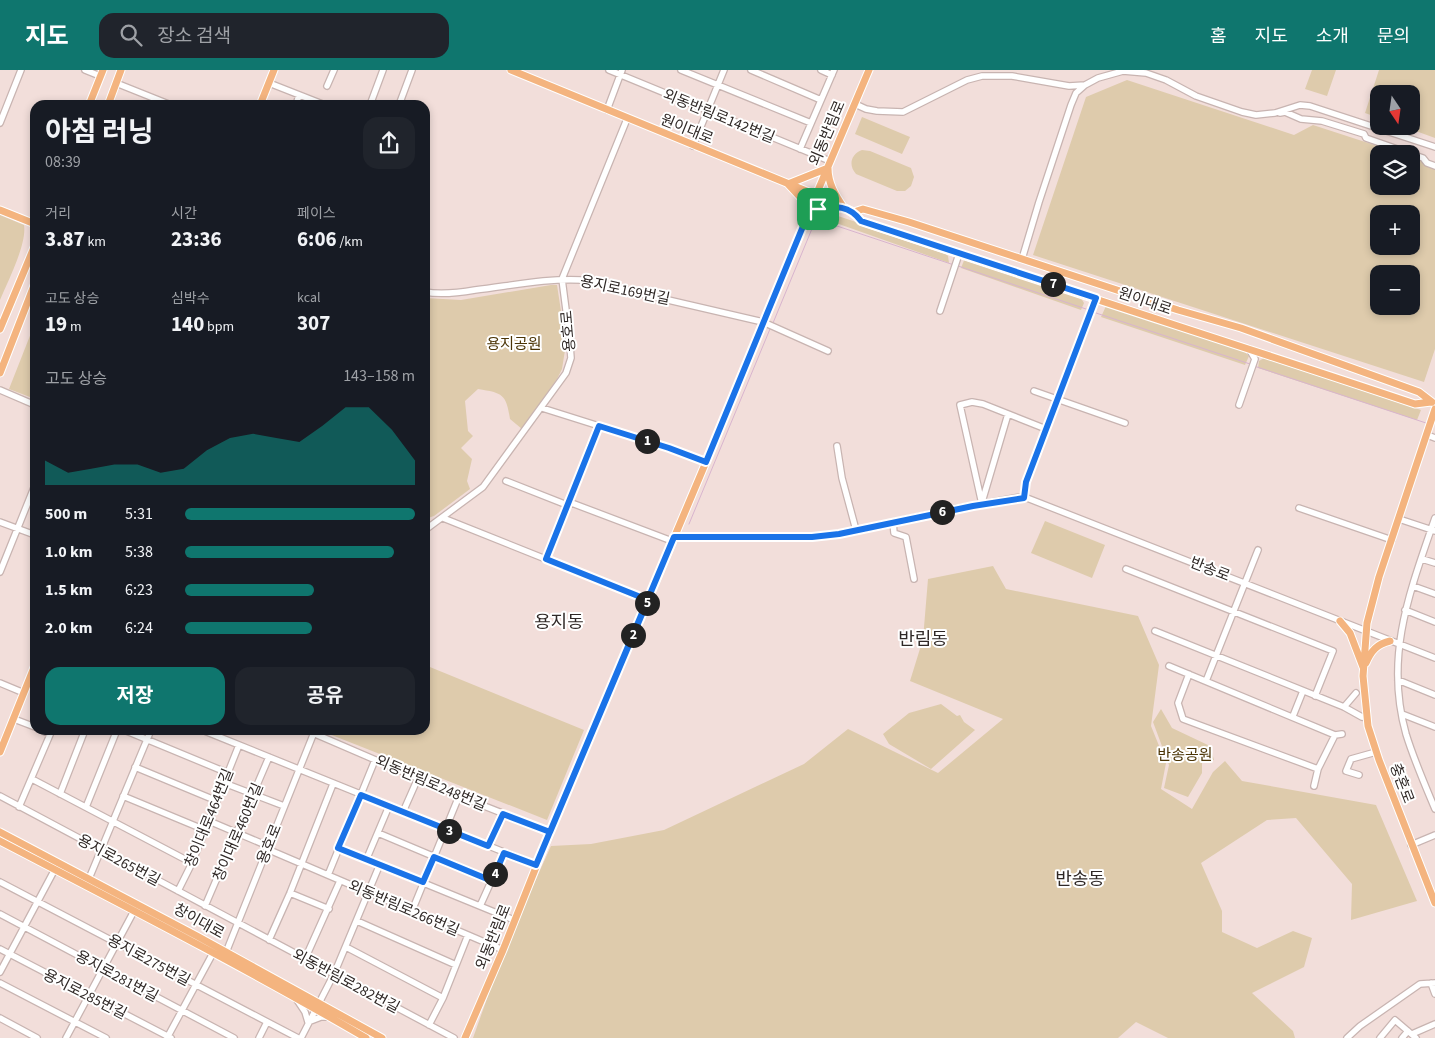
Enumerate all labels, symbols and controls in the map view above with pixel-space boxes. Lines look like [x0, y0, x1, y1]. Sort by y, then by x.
search box [99, 13, 449, 58]
text: 지도 [25, 19, 69, 54]
icon: search [117, 21, 145, 49]
text: 장소 검색 [157, 23, 231, 50]
text: 홈 [1210, 24, 1227, 49]
text: 지도 [1255, 24, 1288, 49]
text: 소개 [1316, 24, 1349, 49]
text: 문의 [1377, 24, 1410, 49]
street label: 외동반림로142번길 [660, 84, 778, 148]
north arrow [1370, 85, 1420, 135]
map controls [1370, 85, 1420, 315]
street label: 외동반림로 [804, 97, 851, 169]
street label: 원이대로 [657, 109, 716, 150]
text: 아침 러닝 [45, 112, 154, 152]
button: share [363, 117, 415, 169]
button: layers [1370, 145, 1420, 195]
text: 08:39 [45, 151, 81, 173]
pin [797, 188, 839, 230]
icon: arrive [804, 195, 832, 223]
text: 거리 [45, 204, 71, 224]
text: 시간 [171, 204, 197, 224]
text: 페이스 [297, 204, 336, 224]
button: + [1370, 205, 1420, 255]
text: 3.87 [45, 224, 85, 254]
text: 23:36 [171, 224, 222, 254]
text: 6:06 [297, 224, 337, 254]
text: km [85, 232, 106, 252]
text: /km [337, 232, 363, 252]
button: − [1370, 265, 1420, 315]
street label: 용지로169번길 [578, 271, 672, 310]
pin: 7 [1040, 272, 1066, 296]
text: 7 [1050, 274, 1057, 294]
street label: 원이대로 [1115, 283, 1174, 320]
text: kcal [297, 288, 321, 308]
text: 고도 상승 [45, 289, 99, 309]
text: 심박수 [171, 289, 210, 309]
text: 307 [297, 308, 330, 338]
text: 19 [45, 309, 67, 339]
text: 140 [171, 309, 204, 339]
street label: 용호로 [556, 309, 581, 352]
text: m [67, 317, 82, 337]
text: bpm [204, 317, 234, 337]
park label: 용지공원 [486, 334, 542, 355]
text: 143–158 m [343, 365, 415, 387]
text: 고도 상승 [45, 368, 107, 390]
pin: 1 [634, 428, 660, 454]
text: 1 [644, 431, 651, 451]
pin: 6 [930, 500, 954, 524]
text: 6 [939, 502, 946, 522]
text: 500 m [45, 503, 87, 525]
text: 5:31 [125, 503, 153, 525]
text: 1.0 km [45, 541, 92, 563]
text: 5:38 [125, 541, 153, 563]
street label: 반송로 [1187, 552, 1233, 587]
text: 1.5 km [45, 579, 92, 601]
text: 6:23 [125, 579, 153, 601]
pin: 5 [634, 590, 660, 616]
text: 5 [644, 593, 651, 613]
district label: 용지동 [534, 610, 584, 635]
text: 2.0 km [45, 617, 92, 639]
text: 6:24 [125, 617, 153, 639]
pin: 2 [620, 622, 646, 648]
text: 2 [630, 625, 637, 645]
district label: 반림동 [898, 627, 948, 652]
button: 저장 [45, 667, 225, 725]
button: 공유 [235, 667, 415, 725]
park label: 반송공원 [1157, 745, 1213, 766]
street label: 외동반림로248번길 [372, 751, 490, 816]
street label: 충혼로 [1384, 760, 1419, 806]
street label: 창이대로464번길 [180, 765, 239, 871]
street label: 창이대로460번길 [208, 780, 269, 885]
pin: 3 [436, 818, 462, 844]
street label: 용호로 [252, 821, 287, 867]
text: 3 [446, 821, 453, 841]
street label: 용지로265번길 [73, 830, 164, 891]
pin: 4 [482, 862, 508, 886]
text: 4 [492, 864, 499, 884]
district label: 반송동 [1055, 867, 1105, 892]
street label: 외동반림로266번길 [345, 876, 463, 941]
street label: 창이대로 [170, 899, 228, 944]
street label: 외동반림로 [471, 901, 516, 973]
street label: 용지로275번길 [103, 930, 194, 991]
street label: 외동반림로282번길 [288, 944, 403, 1019]
street label: 용지로281번길 [71, 946, 162, 1007]
street label: 용지로285번길 [39, 964, 130, 1025]

